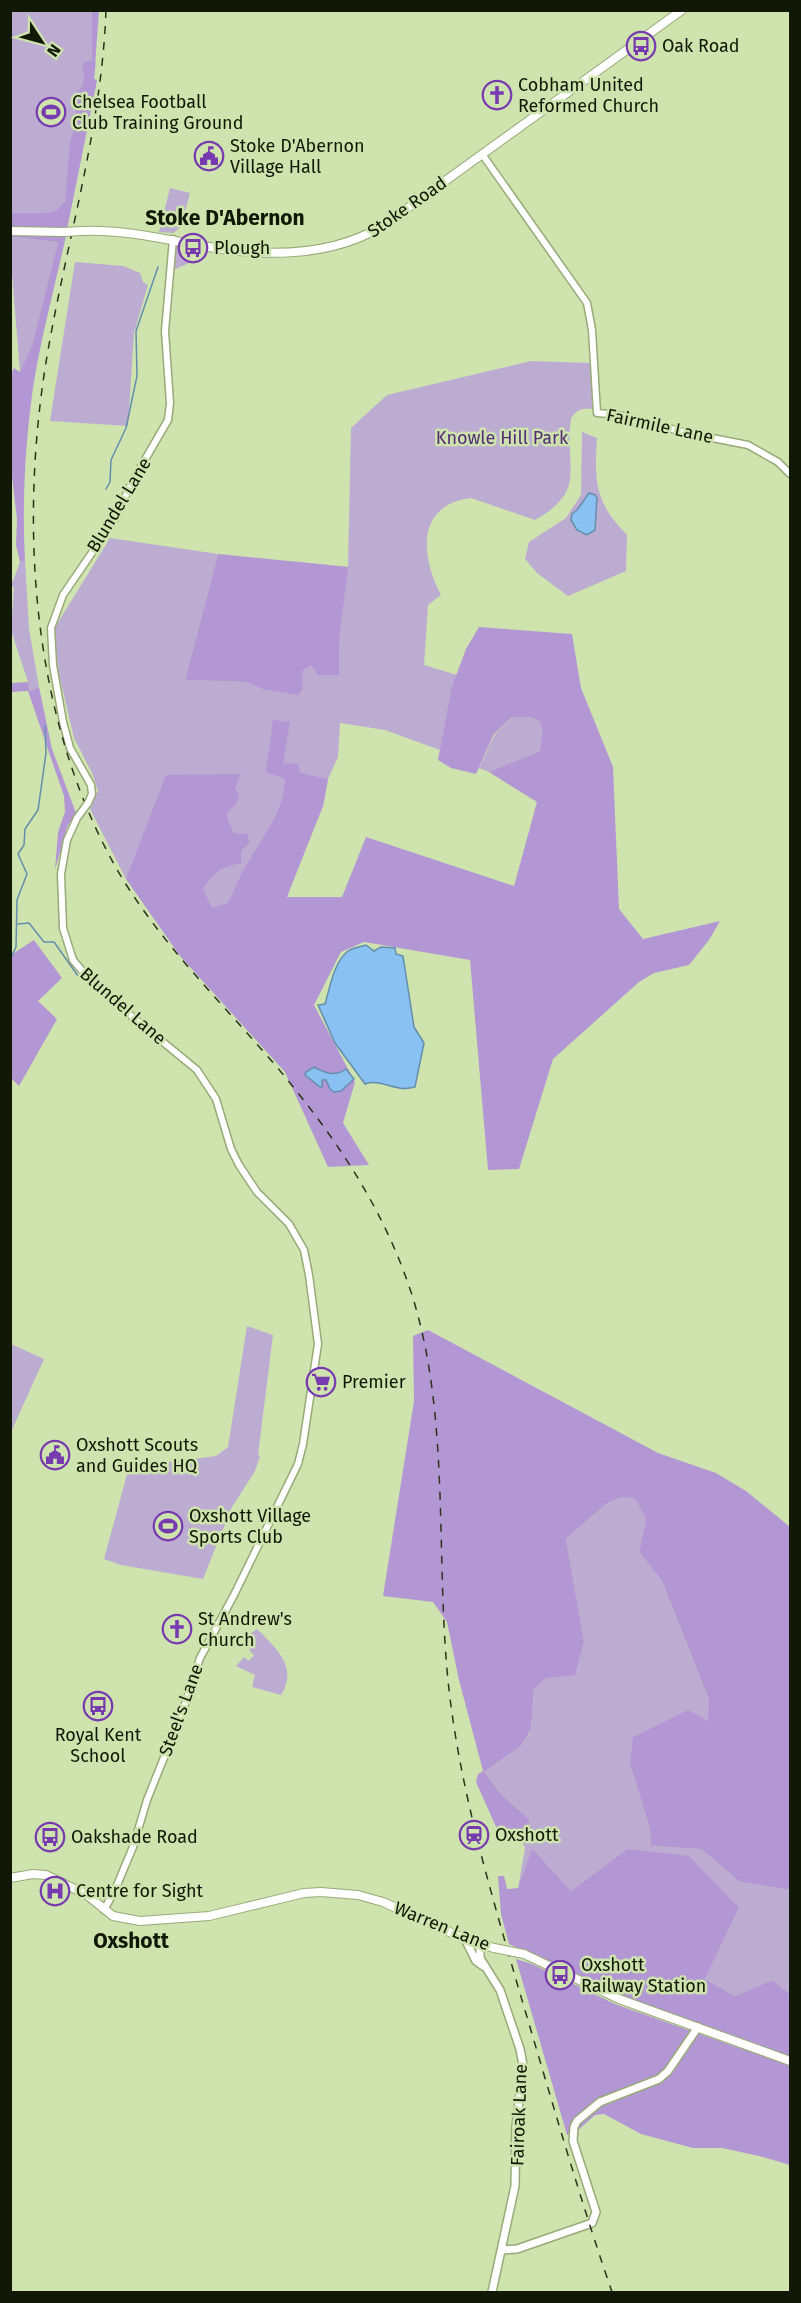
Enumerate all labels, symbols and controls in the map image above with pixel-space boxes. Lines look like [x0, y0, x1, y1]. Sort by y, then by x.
north arrow [12, 12, 72, 72]
bus stop icon: Oak Road [625, 30, 657, 62]
place label: Oak Road [662, 35, 740, 57]
text: N [43, 41, 65, 60]
place label: Cobham United Reformed Church [518, 74, 659, 117]
church icon: Cobham United Reformed Church [481, 79, 513, 111]
place label: Chelsea Football Club Training Ground [72, 91, 243, 134]
sports icon: Chelsea Football Club Training Ground [35, 96, 67, 128]
place label: Stoke D'Abernon Village Hall [230, 135, 365, 178]
public building icon: Stoke D'Abernon Village Hall [193, 140, 225, 172]
street label: Stoke Road [363, 172, 451, 242]
district label: Stoke D'Abernon [145, 205, 305, 231]
bus stop icon: Plough [177, 232, 209, 264]
place label: Plough [214, 237, 270, 259]
street label: Fairmile Lane [605, 404, 715, 448]
park label: Knowle Hill Park [436, 427, 569, 449]
street label: Blundel Lane [82, 454, 156, 556]
street label: Blundel Lane [75, 963, 171, 1049]
supermarket icon: Premier [305, 1366, 337, 1398]
place label: Premier [342, 1371, 406, 1393]
place label: Oxshott Scouts and Guides HQ [76, 1434, 198, 1477]
public building icon: Oxshott Scouts and Guides HQ [39, 1439, 71, 1471]
place label: Oxshott Village Sports Club [189, 1505, 311, 1548]
sports icon: Oxshott Village Sports Club [152, 1510, 184, 1542]
place label: St Andrew's Church [198, 1608, 292, 1651]
church icon: St Andrew's Church [161, 1613, 193, 1645]
street label: Steel's Lane [154, 1661, 208, 1759]
bus stop icon: Royal Kent School [82, 1690, 114, 1722]
place label: Royal Kent School [55, 1724, 142, 1767]
station icon: Oxshott [458, 1819, 490, 1851]
bus stop icon: Oakshade Road [34, 1821, 66, 1853]
place label: Oxshott [495, 1824, 559, 1846]
place label: Oakshade Road [71, 1826, 198, 1848]
hospital icon: Centre for Sight [39, 1875, 71, 1907]
place label: Centre for Sight [76, 1880, 203, 1902]
street label: Warren Lane [391, 1897, 493, 1955]
district label: Oxshott [93, 1928, 170, 1954]
place label: Oxshott Railway Station [581, 1954, 706, 1997]
bus stop icon: Oxshott Railway Station [544, 1959, 576, 1991]
street label: Fairoak Lane [506, 2064, 532, 2166]

